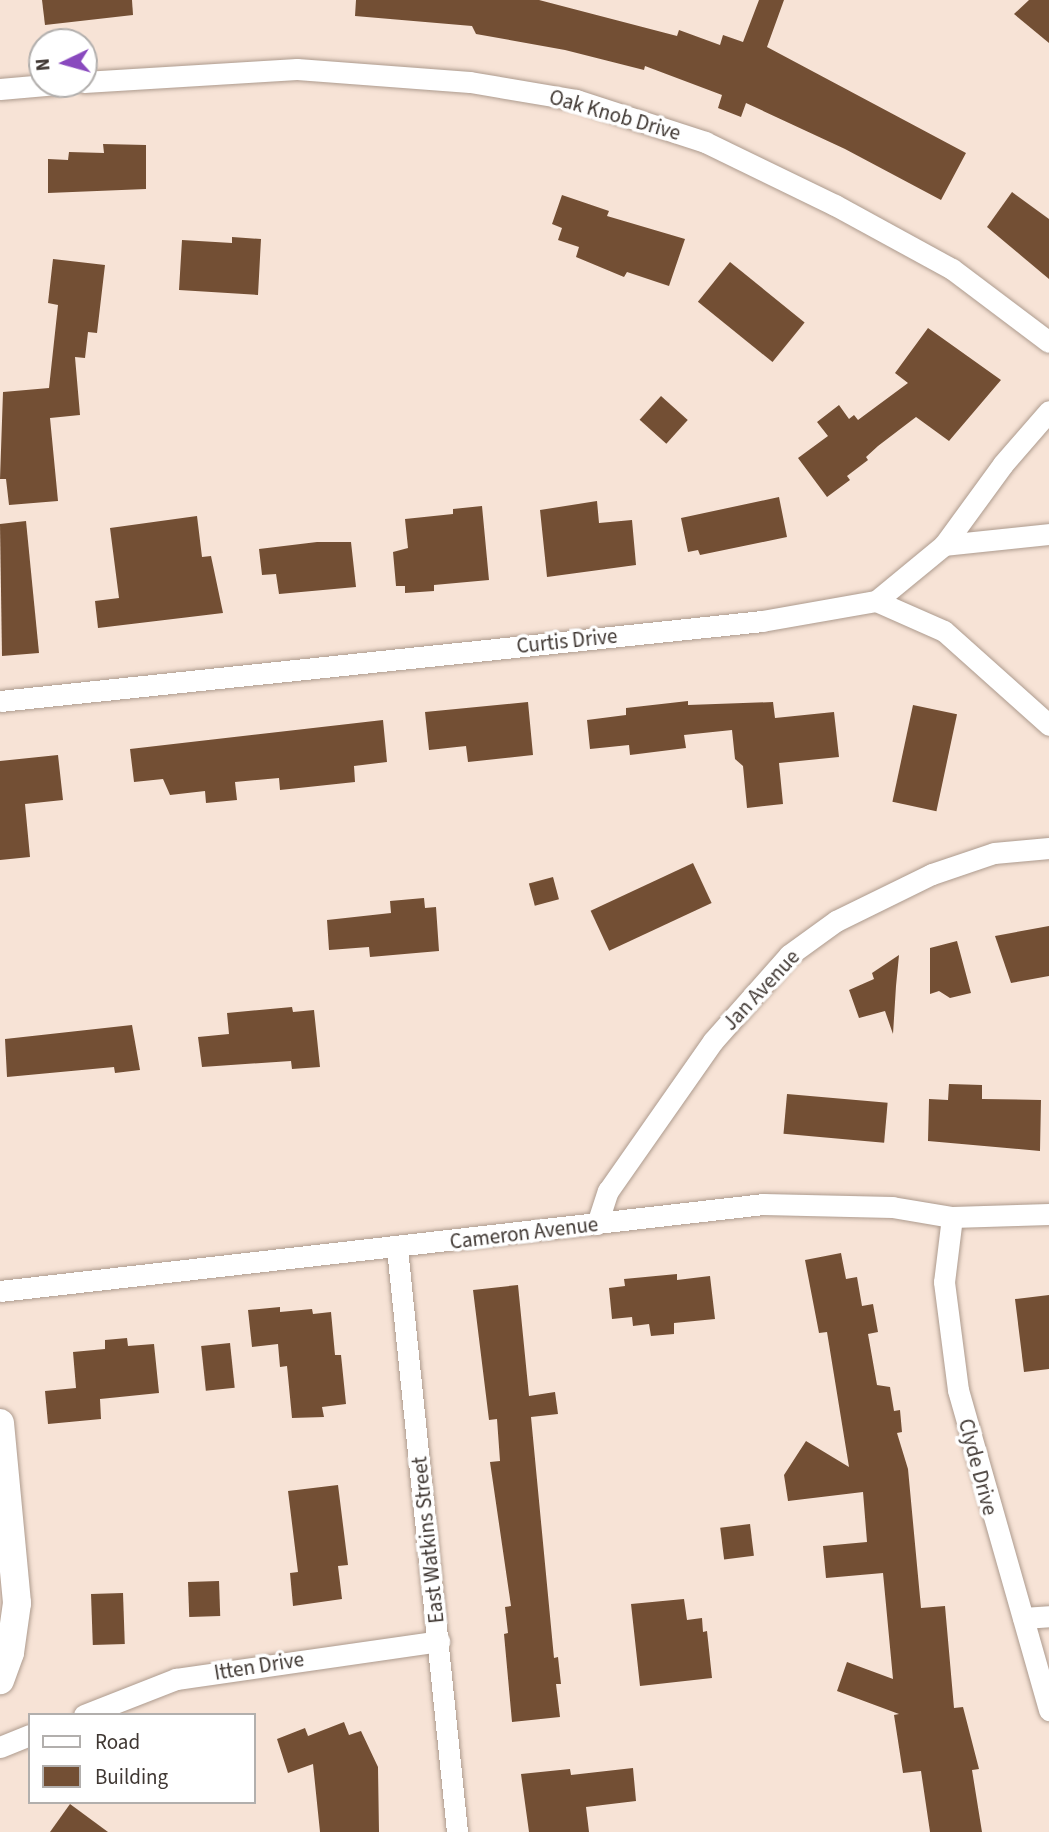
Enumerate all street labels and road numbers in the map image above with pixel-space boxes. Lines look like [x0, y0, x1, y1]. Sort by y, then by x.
street label: Oak Knob Drive [546, 84, 684, 146]
street label: Curtis Drive [515, 623, 619, 659]
street label: Jan Avenue [717, 944, 805, 1036]
street label: Cameron Avenue [448, 1211, 600, 1255]
street label: Clyde Drive [953, 1416, 1003, 1518]
street label: East Watkins Street [407, 1455, 449, 1625]
street label: Itten Drive [212, 1646, 306, 1686]

